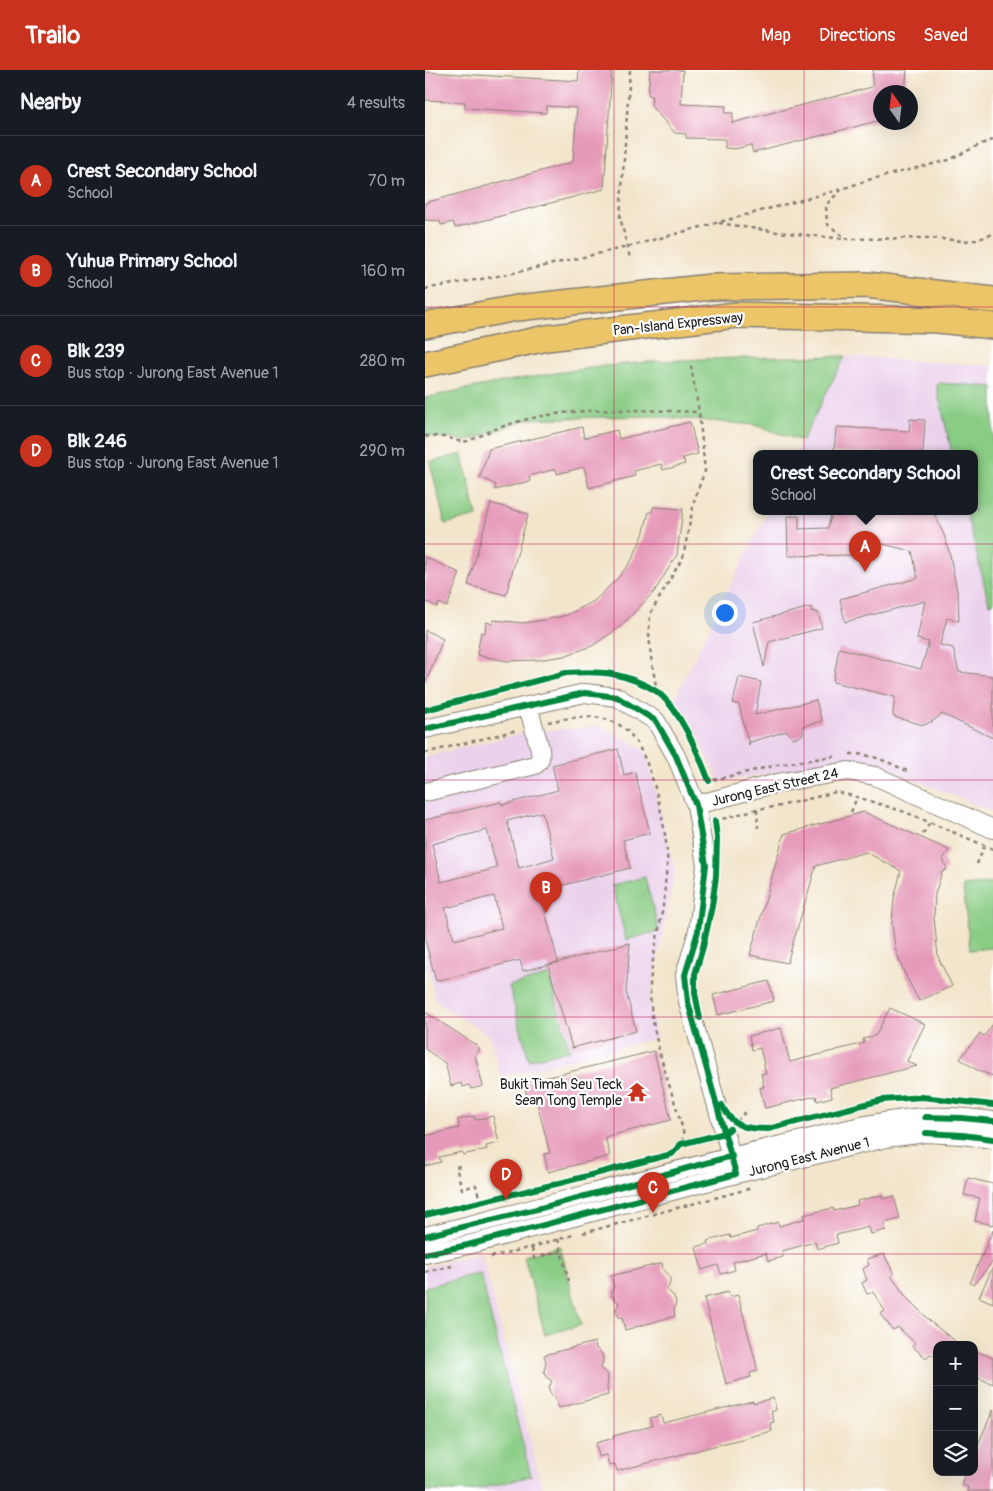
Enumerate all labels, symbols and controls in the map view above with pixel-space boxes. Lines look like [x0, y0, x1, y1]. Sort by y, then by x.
text: Trailo [25, 21, 80, 50]
text: Map [761, 24, 791, 47]
text: Directions [819, 24, 895, 47]
text: Saved [923, 24, 968, 47]
north arrow [873, 85, 918, 130]
text: Nearby [20, 89, 81, 116]
text: 4 results [347, 93, 405, 113]
text: Crest Secondary School [67, 159, 257, 183]
text: A [31, 171, 41, 191]
text: 70 m [368, 171, 405, 191]
text: School [67, 183, 113, 203]
text: Yuhua Primary School [67, 249, 238, 273]
text: B [31, 261, 41, 281]
text: 160 m [361, 261, 405, 281]
text: School [67, 273, 113, 293]
street label: Pan-Island Expressway [612, 309, 744, 339]
text: Blk 239 [67, 339, 125, 363]
text: C [31, 351, 41, 371]
text: 280 m [359, 351, 405, 371]
text: Bus stop · Jurong East Avenue 1 [67, 363, 279, 383]
text: Blk 246 [67, 429, 127, 453]
text: D [31, 441, 41, 461]
text: 290 m [359, 441, 405, 461]
popup [753, 450, 978, 515]
text: Bus stop · Jurong East Avenue 1 [67, 453, 279, 473]
text: Crest Secondary School [770, 461, 961, 485]
text: School [770, 485, 816, 505]
pin: A [849, 531, 881, 572]
your location [712, 600, 738, 626]
street label: Jurong East Street 24 [710, 764, 840, 810]
pin: B [530, 872, 562, 913]
place label: Bukit Timah Seu Teck Sean Tong Temple [500, 1076, 622, 1109]
temple icon: Bukit Timah Seu Teck Sean Tong Temple [626, 1081, 648, 1103]
street label: Jurong East Avenue 1 [747, 1134, 871, 1180]
pin: D [490, 1159, 522, 1200]
pin: C [637, 1172, 669, 1213]
map controls [933, 1341, 978, 1476]
button: + [933, 1341, 978, 1386]
button: − [933, 1386, 978, 1431]
button: layers [933, 1431, 978, 1476]

